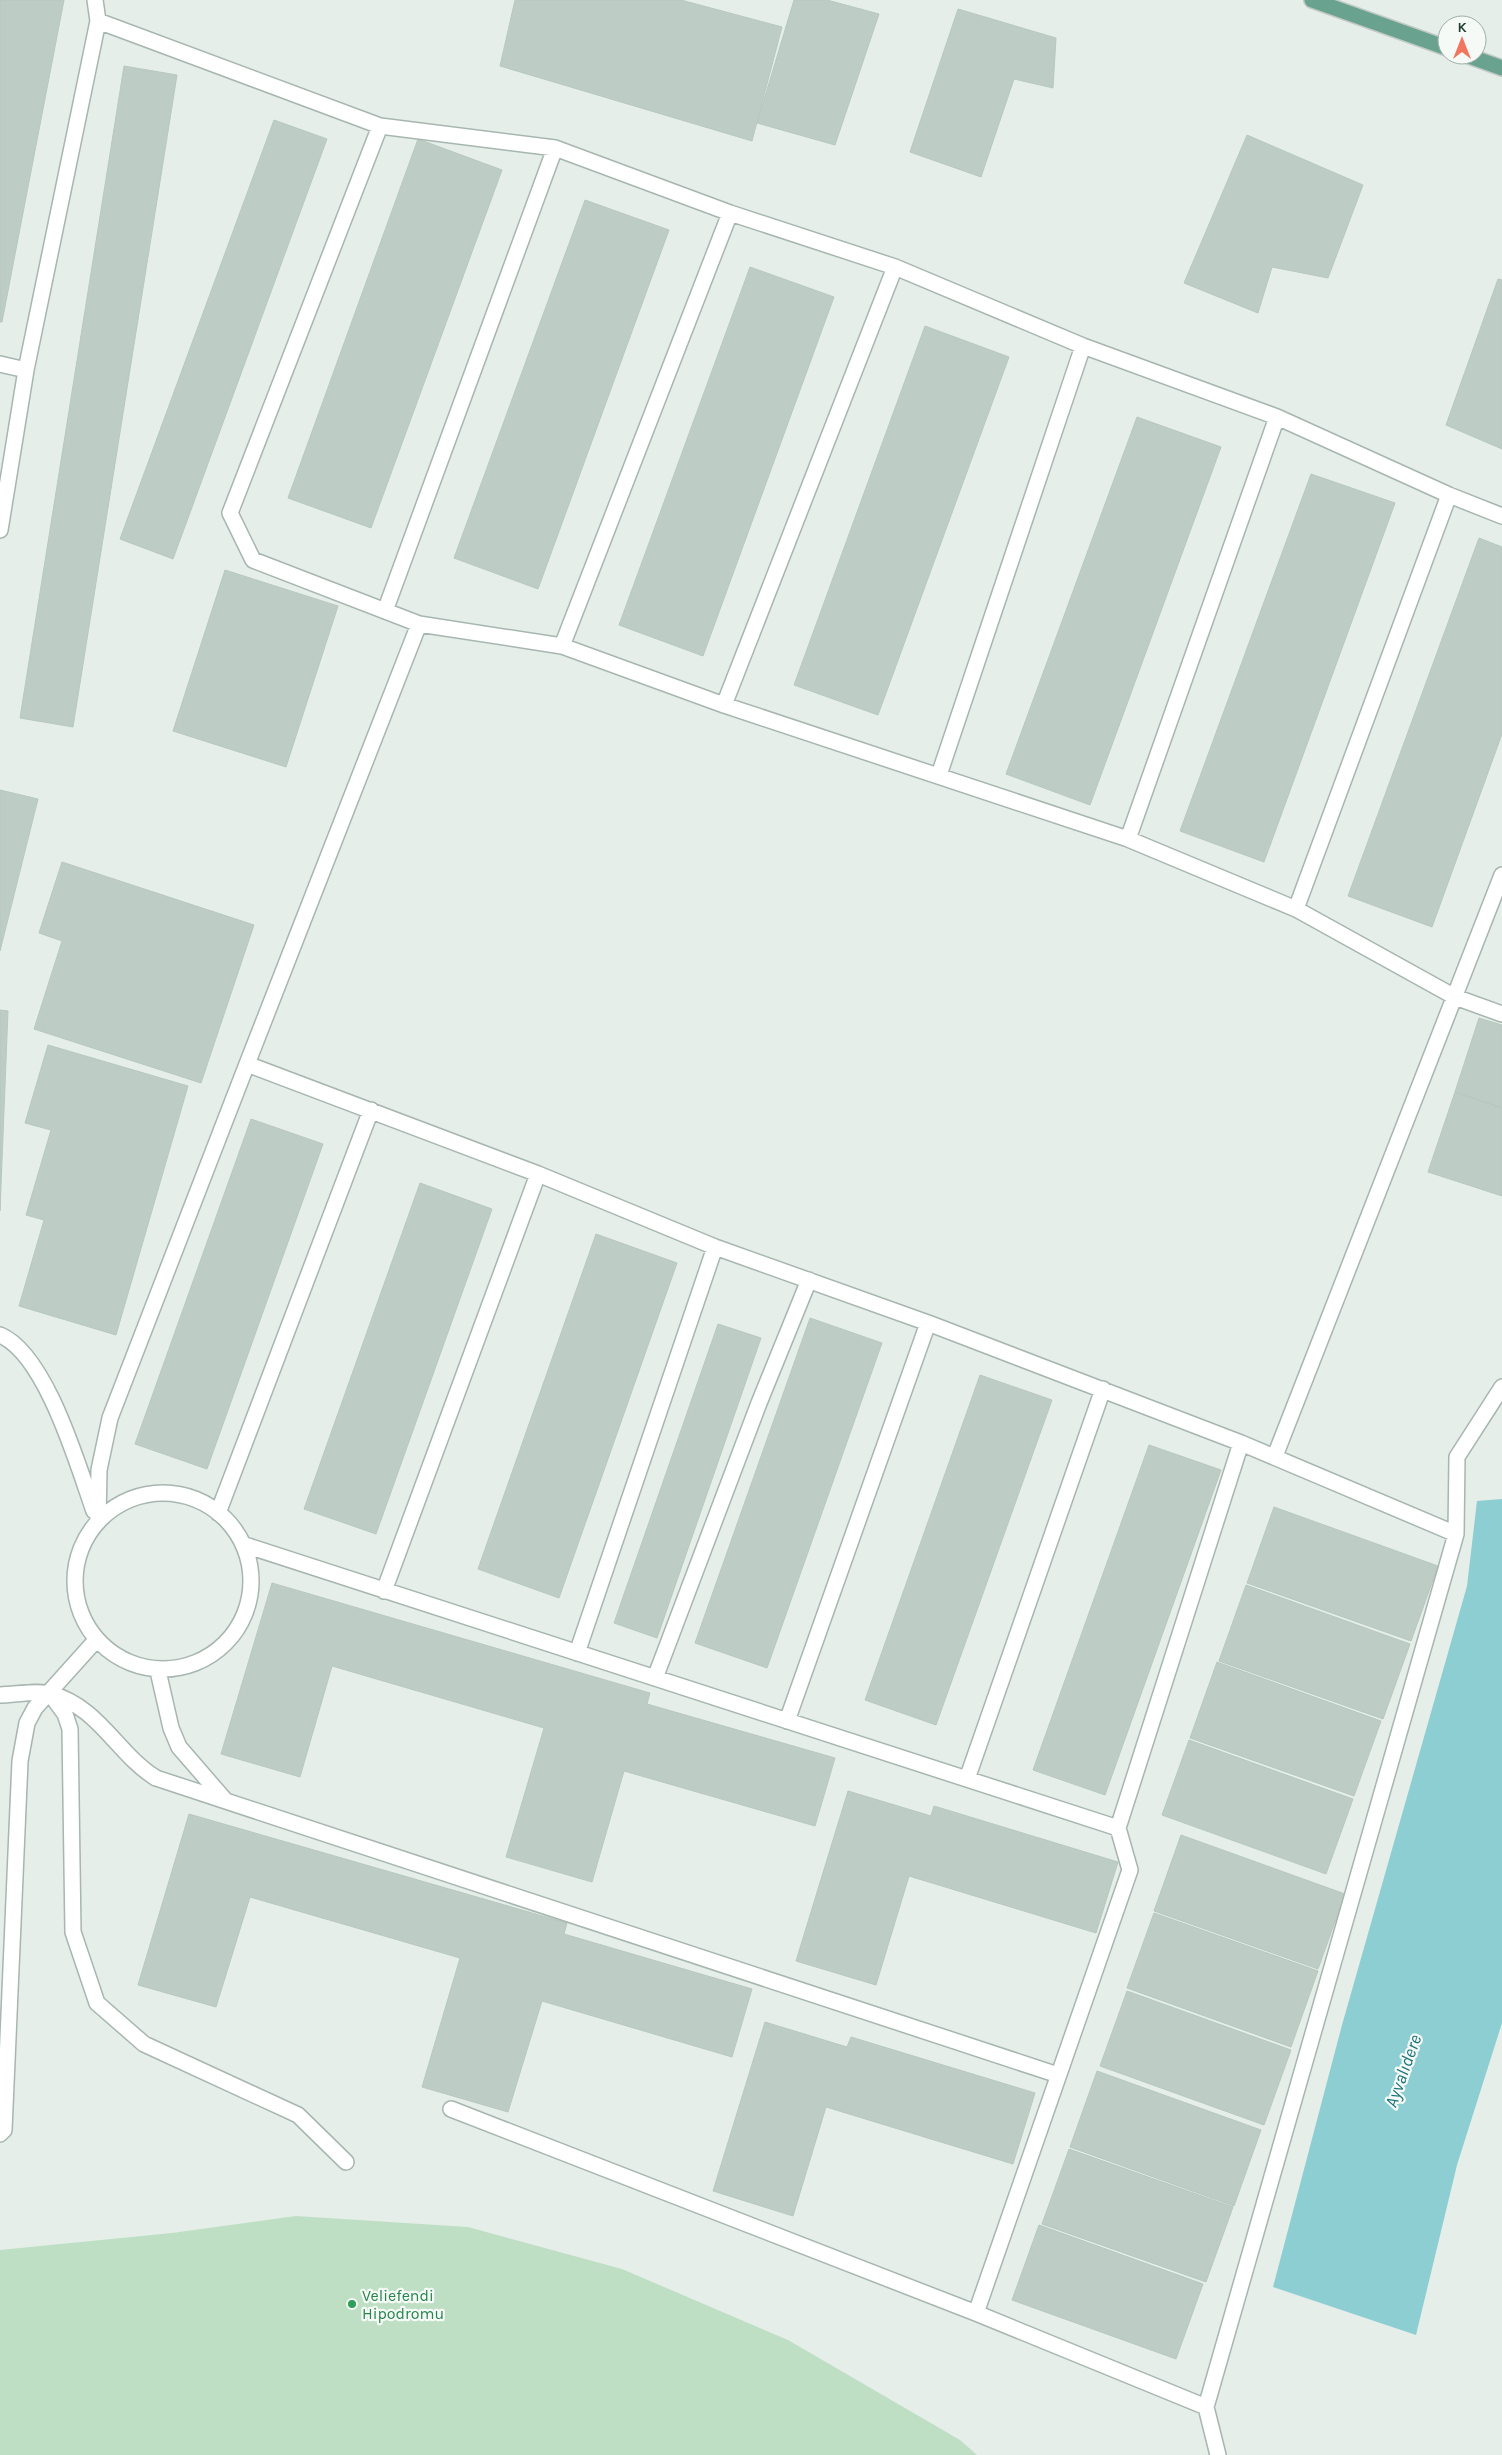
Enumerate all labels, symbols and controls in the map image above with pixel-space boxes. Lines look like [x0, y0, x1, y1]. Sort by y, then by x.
north arrow [1437, 15, 1487, 65]
text: K [1457, 19, 1467, 36]
water label: Ayvalıdere [1380, 2032, 1426, 2110]
place label: Veliefendi Hipodromu [362, 2286, 444, 2323]
marker: Veliefendi Hipodromu [346, 2298, 358, 2310]

